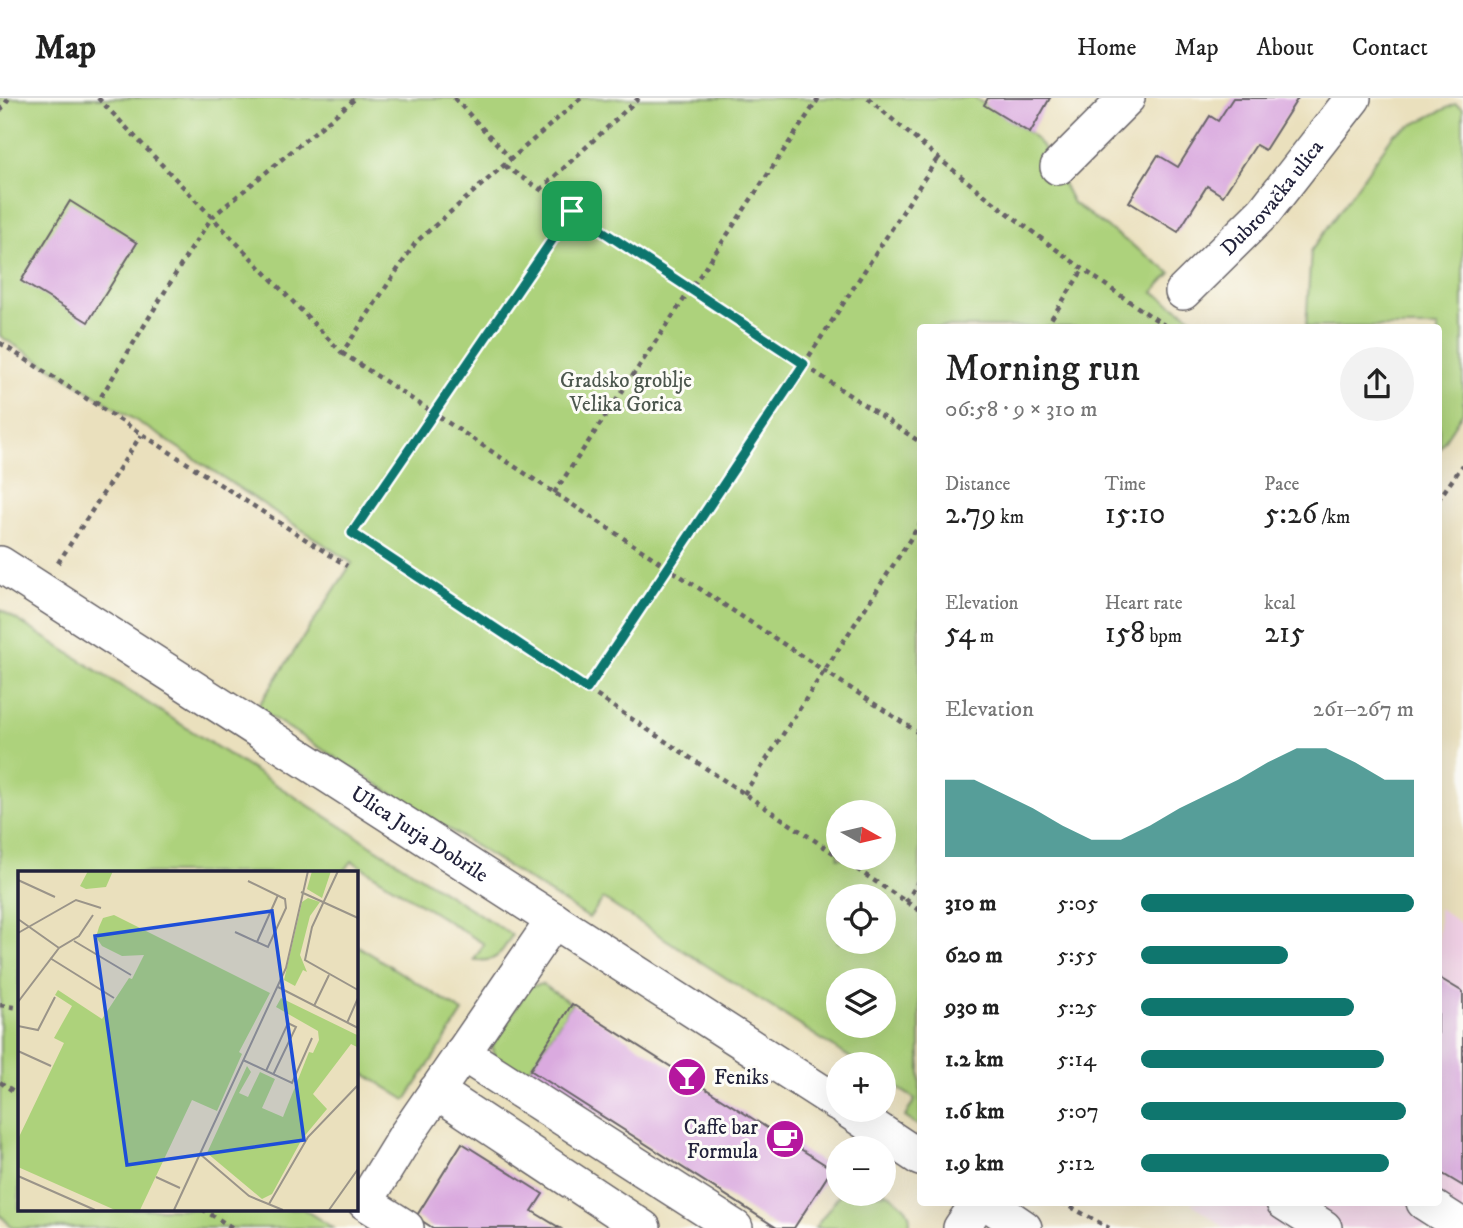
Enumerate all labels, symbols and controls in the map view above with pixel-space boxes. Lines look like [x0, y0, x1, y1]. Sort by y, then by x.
text: Map [35, 28, 96, 69]
text: Home [1077, 33, 1136, 63]
text: Map [1174, 33, 1219, 63]
text: About [1257, 33, 1314, 63]
text: Contact [1352, 33, 1428, 63]
street label: Dubrovačka ulica [1216, 135, 1329, 261]
pin [542, 181, 602, 241]
icon: arrive [553, 192, 591, 230]
text: Morning run [945, 345, 1140, 393]
button: share [1340, 347, 1414, 421]
park label: Gradsko groblje Velika Gorica [560, 368, 692, 418]
text: 06:58 · 9 × 310 m [945, 395, 1097, 424]
text: Distance [945, 473, 1010, 496]
text: Time [1105, 473, 1146, 496]
text: Pace [1264, 473, 1299, 496]
text: 2.79 [945, 496, 996, 533]
text: 15:10 [1105, 496, 1165, 533]
text: 5:26 [1264, 496, 1317, 533]
text: km [996, 506, 1024, 529]
text: /km [1317, 506, 1350, 529]
text: Elevation [945, 592, 1019, 615]
text: Heart rate [1105, 592, 1183, 615]
text: kcal [1264, 592, 1296, 615]
text: 54 [945, 615, 976, 652]
text: 158 [1105, 615, 1145, 652]
text: 215 [1264, 615, 1305, 652]
text: m [976, 625, 994, 648]
text: bpm [1145, 625, 1182, 648]
text: Elevation [945, 695, 1034, 724]
text: 261–267 m [1313, 695, 1414, 724]
street label: Ulica Jurja Dobrile [345, 781, 493, 889]
north arrow [826, 800, 896, 870]
map controls [826, 800, 896, 1206]
inset map [18, 871, 357, 1210]
button: locate [826, 884, 896, 954]
text: 310 m [945, 889, 997, 918]
text: 5:05 [1057, 889, 1098, 918]
text: 620 m [945, 941, 1003, 970]
text: 5:55 [1057, 941, 1097, 970]
button: layers [826, 968, 896, 1038]
text: 930 m [945, 993, 1000, 1022]
text: 5:25 [1057, 993, 1097, 1022]
text: 1.2 km [945, 1045, 1004, 1074]
text: 5:14 [1057, 1045, 1096, 1074]
button: + [826, 1052, 896, 1122]
bar icon: Feniks [666, 1056, 708, 1098]
place label: Feniks [714, 1065, 769, 1091]
text: 1.6 km [945, 1097, 1004, 1126]
text: 5:07 [1057, 1097, 1099, 1126]
place label: Caffe bar Formula [684, 1115, 758, 1165]
cafe icon: Caffe bar Formula [764, 1118, 806, 1160]
button: − [826, 1136, 896, 1206]
text: 1.9 km [945, 1149, 1004, 1178]
text: 5:12 [1057, 1149, 1094, 1178]

